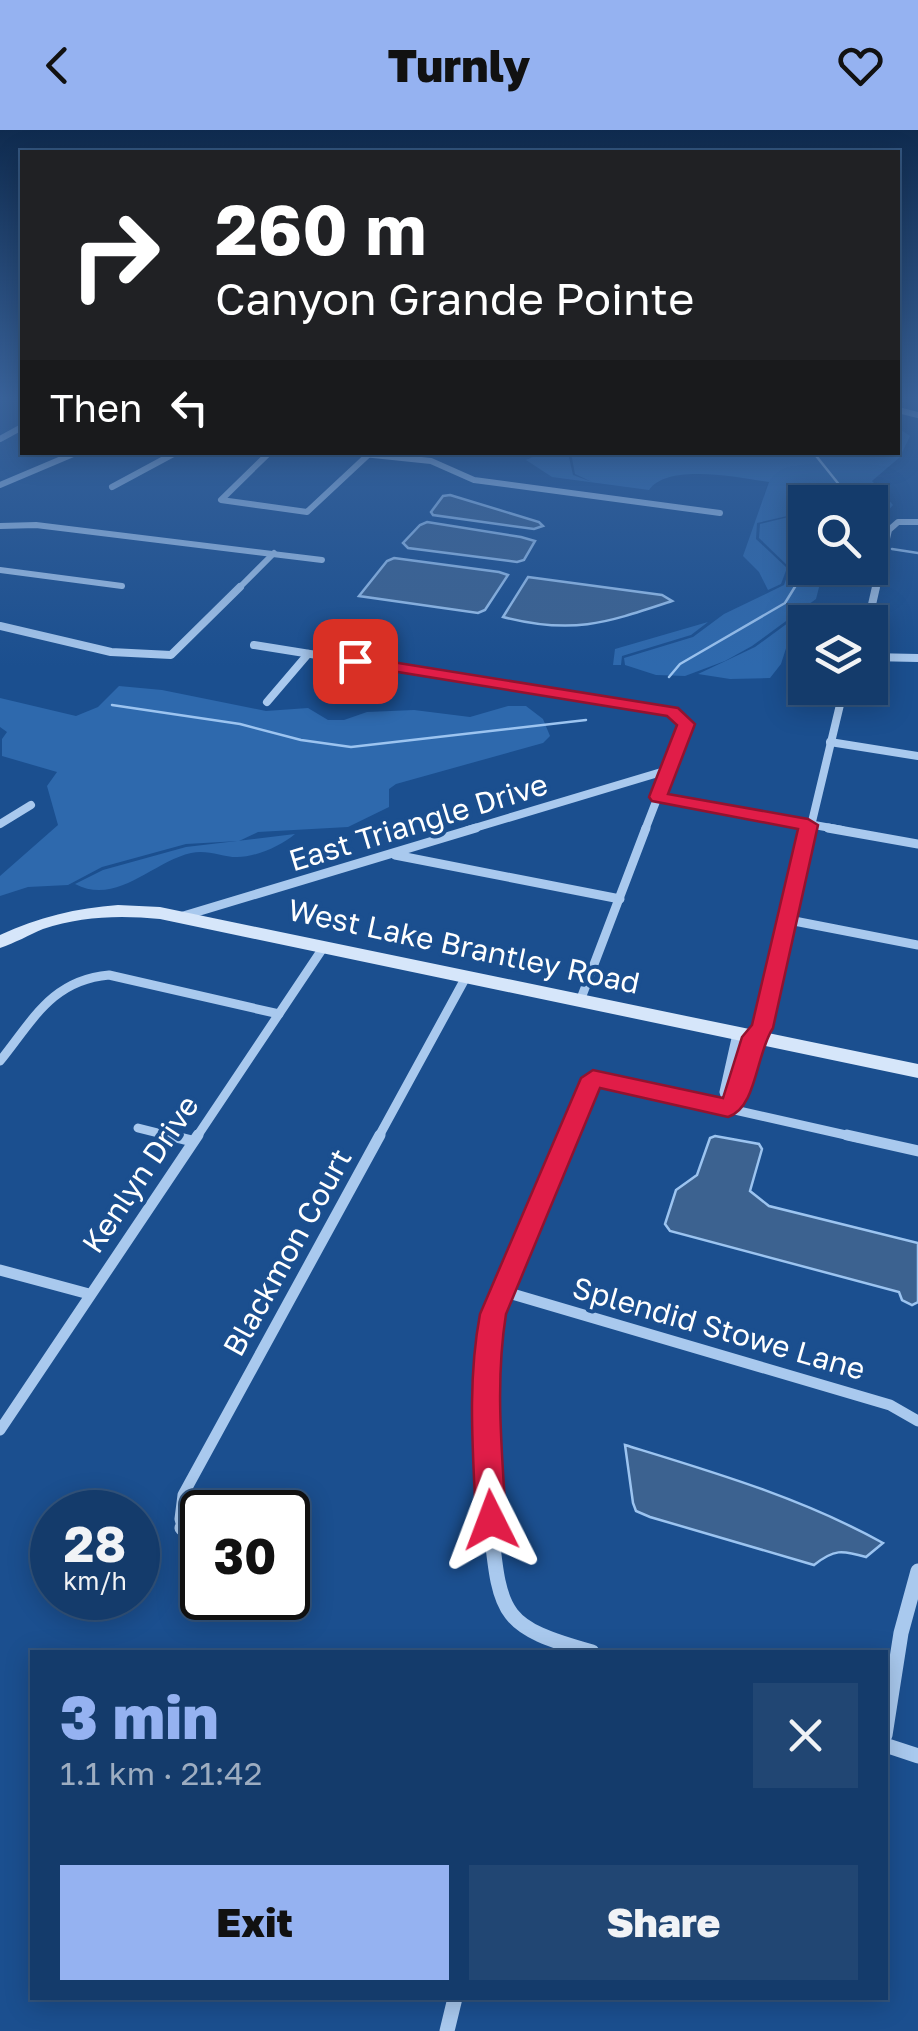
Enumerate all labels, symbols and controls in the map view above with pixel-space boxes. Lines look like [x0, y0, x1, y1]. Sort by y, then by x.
icon: back [30, 38, 85, 93]
text: Turnly [388, 38, 530, 92]
icon: heart [833, 38, 888, 93]
text: 260 m [215, 186, 426, 270]
icon: right [50, 190, 180, 320]
text: Canyon Grande Pointe [215, 271, 694, 325]
icon: left [162, 380, 217, 435]
text: Then [50, 385, 142, 430]
map controls [788, 485, 888, 705]
button: search [788, 485, 888, 585]
button: layers [788, 605, 888, 705]
pin [313, 619, 398, 704]
icon: arrive [328, 634, 383, 689]
street label: East Triangle Drive [284, 766, 552, 878]
street label: West Lake Brantley Road [285, 891, 643, 1001]
street label: Kenlyn Drive [74, 1088, 206, 1260]
street label: Blackmon Court [215, 1142, 359, 1362]
street label: Splendid Stowe Lane [569, 1269, 869, 1387]
position arrow [439, 1468, 543, 1572]
speed limit sign: 30 [180, 1490, 310, 1620]
text: 28 [64, 1513, 126, 1573]
text: km/h [63, 1565, 127, 1596]
text: 3 min [60, 1680, 219, 1752]
button: close [753, 1683, 858, 1788]
text: 1.1 km · 21:42 [60, 1754, 262, 1792]
button: Exit [60, 1865, 449, 1980]
button: Share [469, 1865, 858, 1980]

